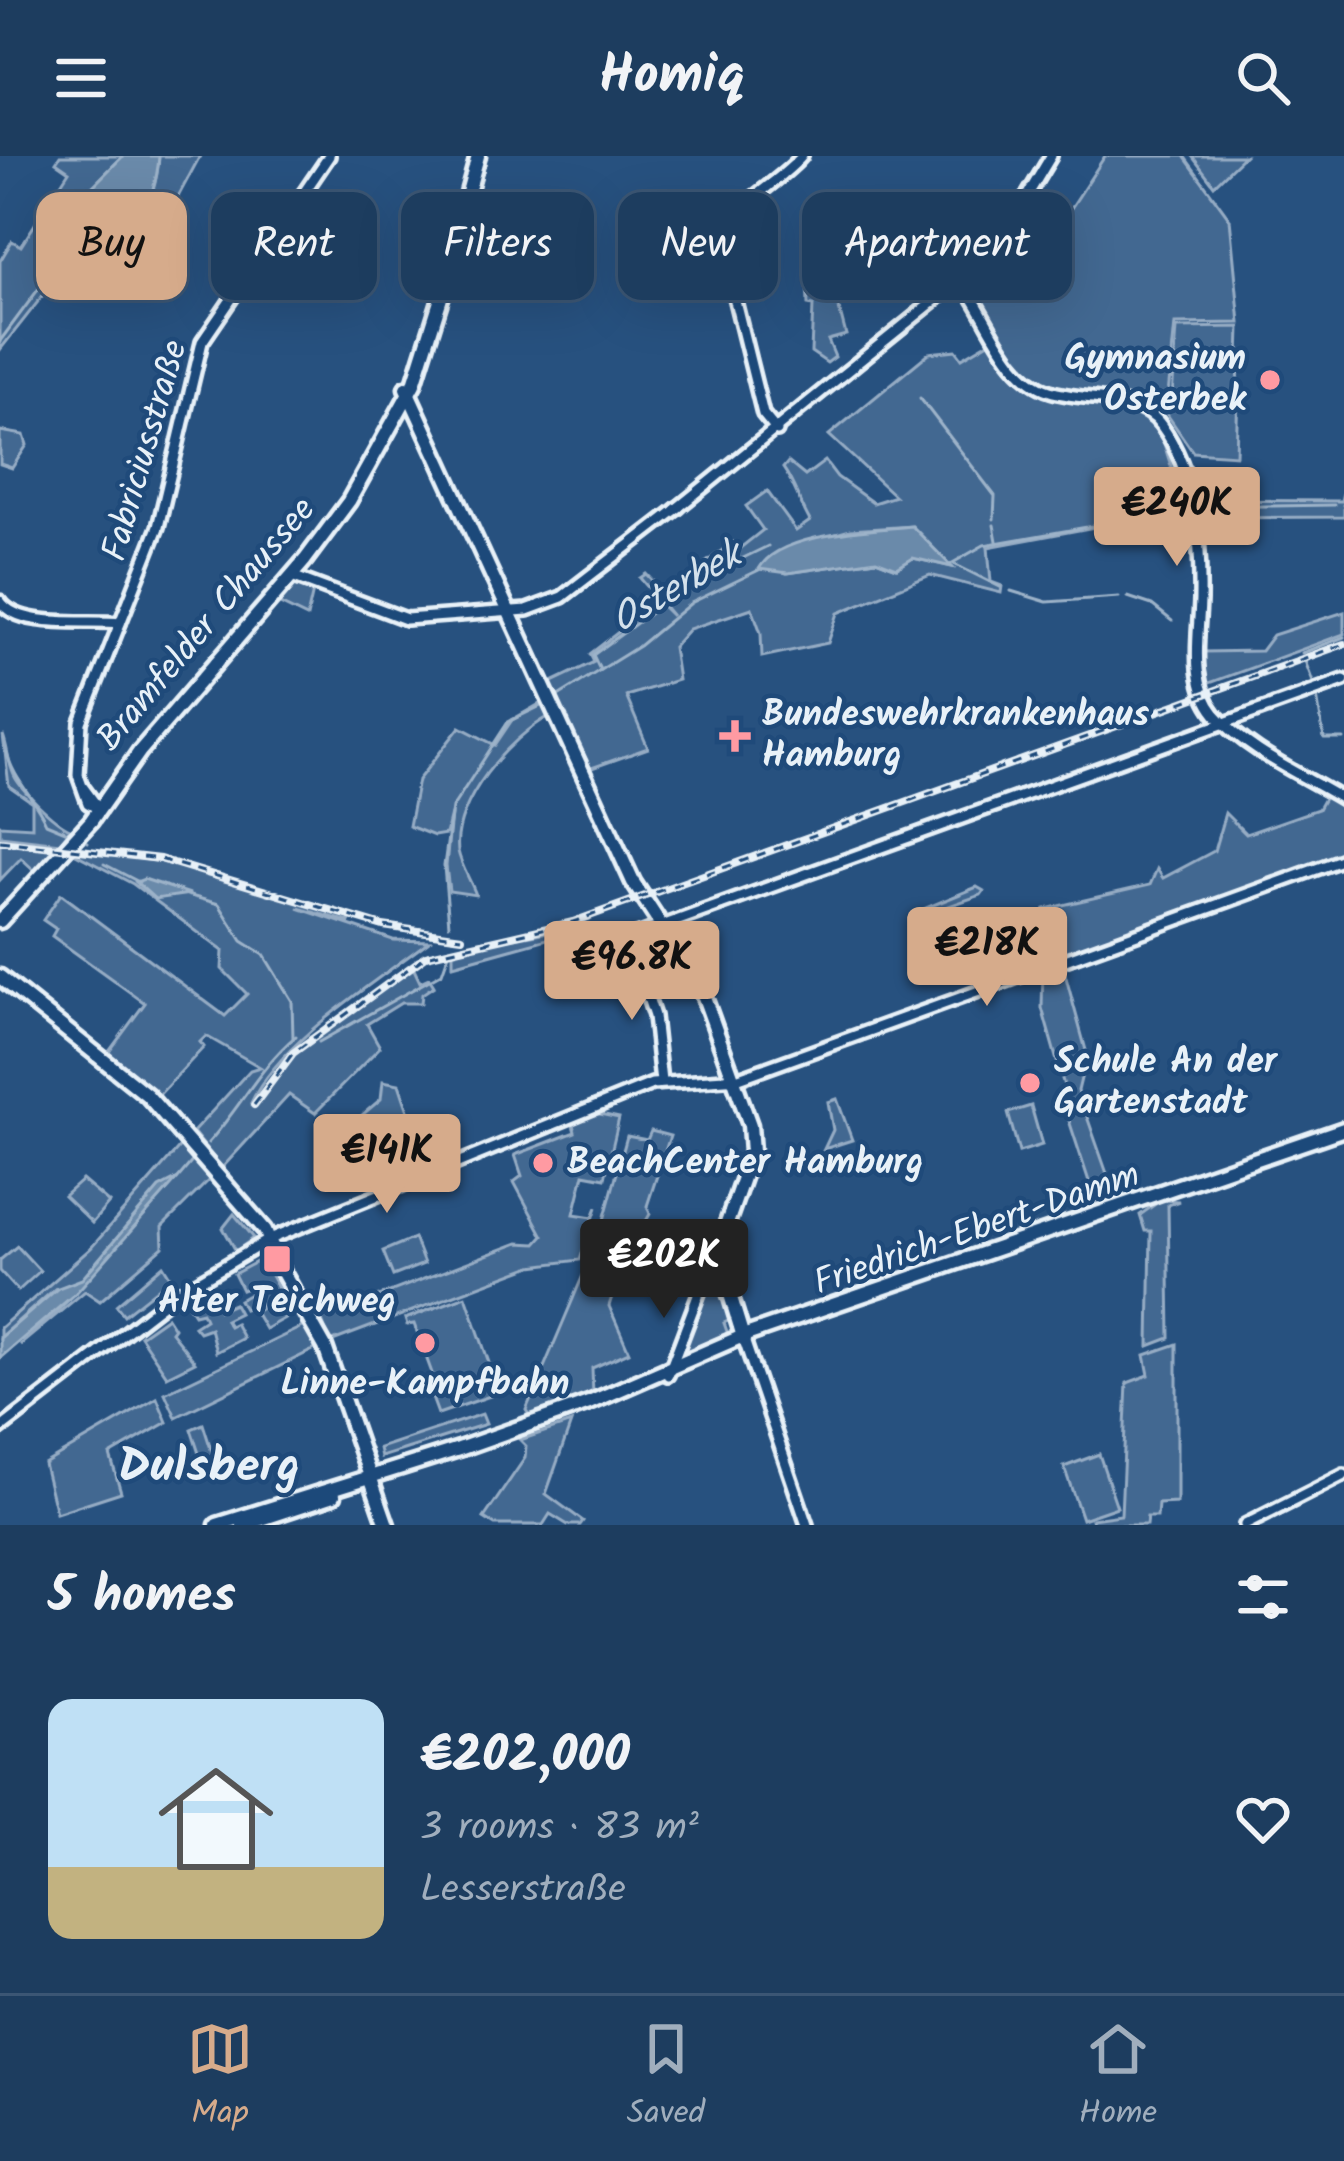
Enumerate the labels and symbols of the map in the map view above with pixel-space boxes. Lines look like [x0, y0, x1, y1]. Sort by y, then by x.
place label: Gymnasium Osterbek [1065, 331, 1247, 429]
street label: Fabriciusstraße [87, 334, 205, 568]
marker: Gymnasium Osterbek [1257, 367, 1283, 393]
pin: €240K [1093, 467, 1261, 569]
street label: Bramfelder Chaussee [83, 485, 331, 765]
water label: Osterbek [600, 524, 759, 651]
place label: Bundeswehrkrankenhaus Hamburg [762, 687, 1150, 785]
marker: Bundeswehrkrankenhaus Hamburg [719, 720, 751, 752]
pin: €218K [903, 907, 1071, 1009]
pin: €96.8K [534, 921, 730, 1023]
place label: Schule An der Gartenstadt [1054, 1034, 1279, 1132]
marker: Schule An der Gartenstadt [1017, 1070, 1043, 1096]
pin: €141K [303, 1114, 471, 1216]
place label: BeachCenter Hamburg [567, 1135, 923, 1192]
street label: Friedrich-Ebert-Damm [806, 1147, 1148, 1313]
marker: BeachCenter Hamburg [530, 1150, 556, 1176]
pin: €202K [580, 1219, 748, 1321]
marker: Alter Teichweg [261, 1243, 293, 1275]
place label: Alter Teichweg [158, 1274, 396, 1331]
marker: Linne-Kampfbahn [412, 1330, 438, 1356]
place label: Linne-Kampfbahn [280, 1356, 570, 1413]
district label: Dulsberg [118, 1430, 300, 1506]

